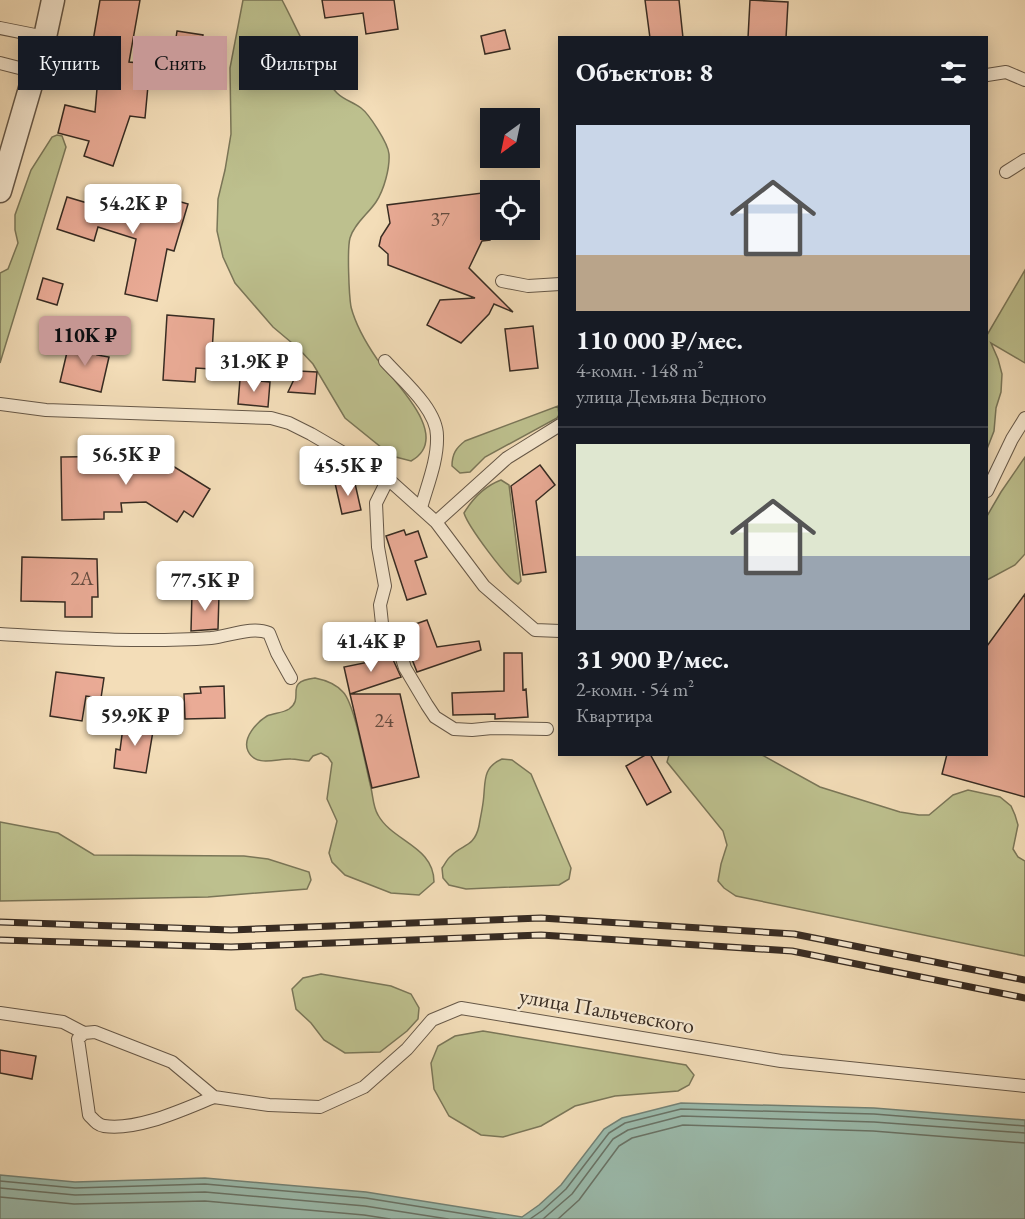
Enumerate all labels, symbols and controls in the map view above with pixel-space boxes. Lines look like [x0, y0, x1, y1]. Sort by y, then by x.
chip: Купить [18, 36, 121, 90]
chip: Снять [133, 36, 227, 90]
chip: Фильтры [239, 36, 358, 90]
text: Объектов: 8 [576, 55, 713, 89]
icon: filters [937, 56, 970, 89]
north arrow [480, 108, 540, 168]
map controls [480, 108, 540, 240]
icon: home [719, 164, 827, 272]
button: locate [480, 180, 540, 240]
pin: 54.2K ₽ [78, 184, 188, 235]
text: 54.2K ₽ [99, 190, 167, 216]
house number: 37 [430, 206, 450, 232]
pin: 110K ₽ [36, 316, 134, 367]
text: 110K ₽ [53, 322, 117, 348]
text: 110 000 ₽/мес. [576, 323, 743, 357]
pin: 31.9K ₽ [199, 342, 309, 393]
text: 31.9K ₽ [220, 348, 288, 374]
text: 4-комн. · 148 m² [576, 357, 704, 383]
text: улица Демьяна Бедного [576, 383, 766, 409]
pin: 56.5K ₽ [71, 435, 181, 486]
text: 56.5K ₽ [92, 441, 160, 467]
pin: 45.5K ₽ [293, 446, 403, 497]
text: 45.5K ₽ [314, 452, 382, 478]
icon: home [719, 483, 827, 591]
pin: 77.5K ₽ [150, 561, 260, 612]
house number: 2А [70, 565, 94, 591]
text: 77.5K ₽ [171, 567, 239, 593]
pin: 41.4K ₽ [316, 622, 426, 673]
text: 41.4K ₽ [337, 628, 405, 654]
text: 31 900 ₽/мес. [576, 642, 729, 676]
text: 2-комн. · 54 m² [576, 676, 694, 702]
pin: 59.9K ₽ [80, 696, 190, 747]
text: 59.9K ₽ [101, 702, 169, 728]
text: Квартира [576, 702, 653, 728]
house number: 24 [374, 707, 394, 733]
street label: улица Пальчевского [517, 981, 697, 1040]

